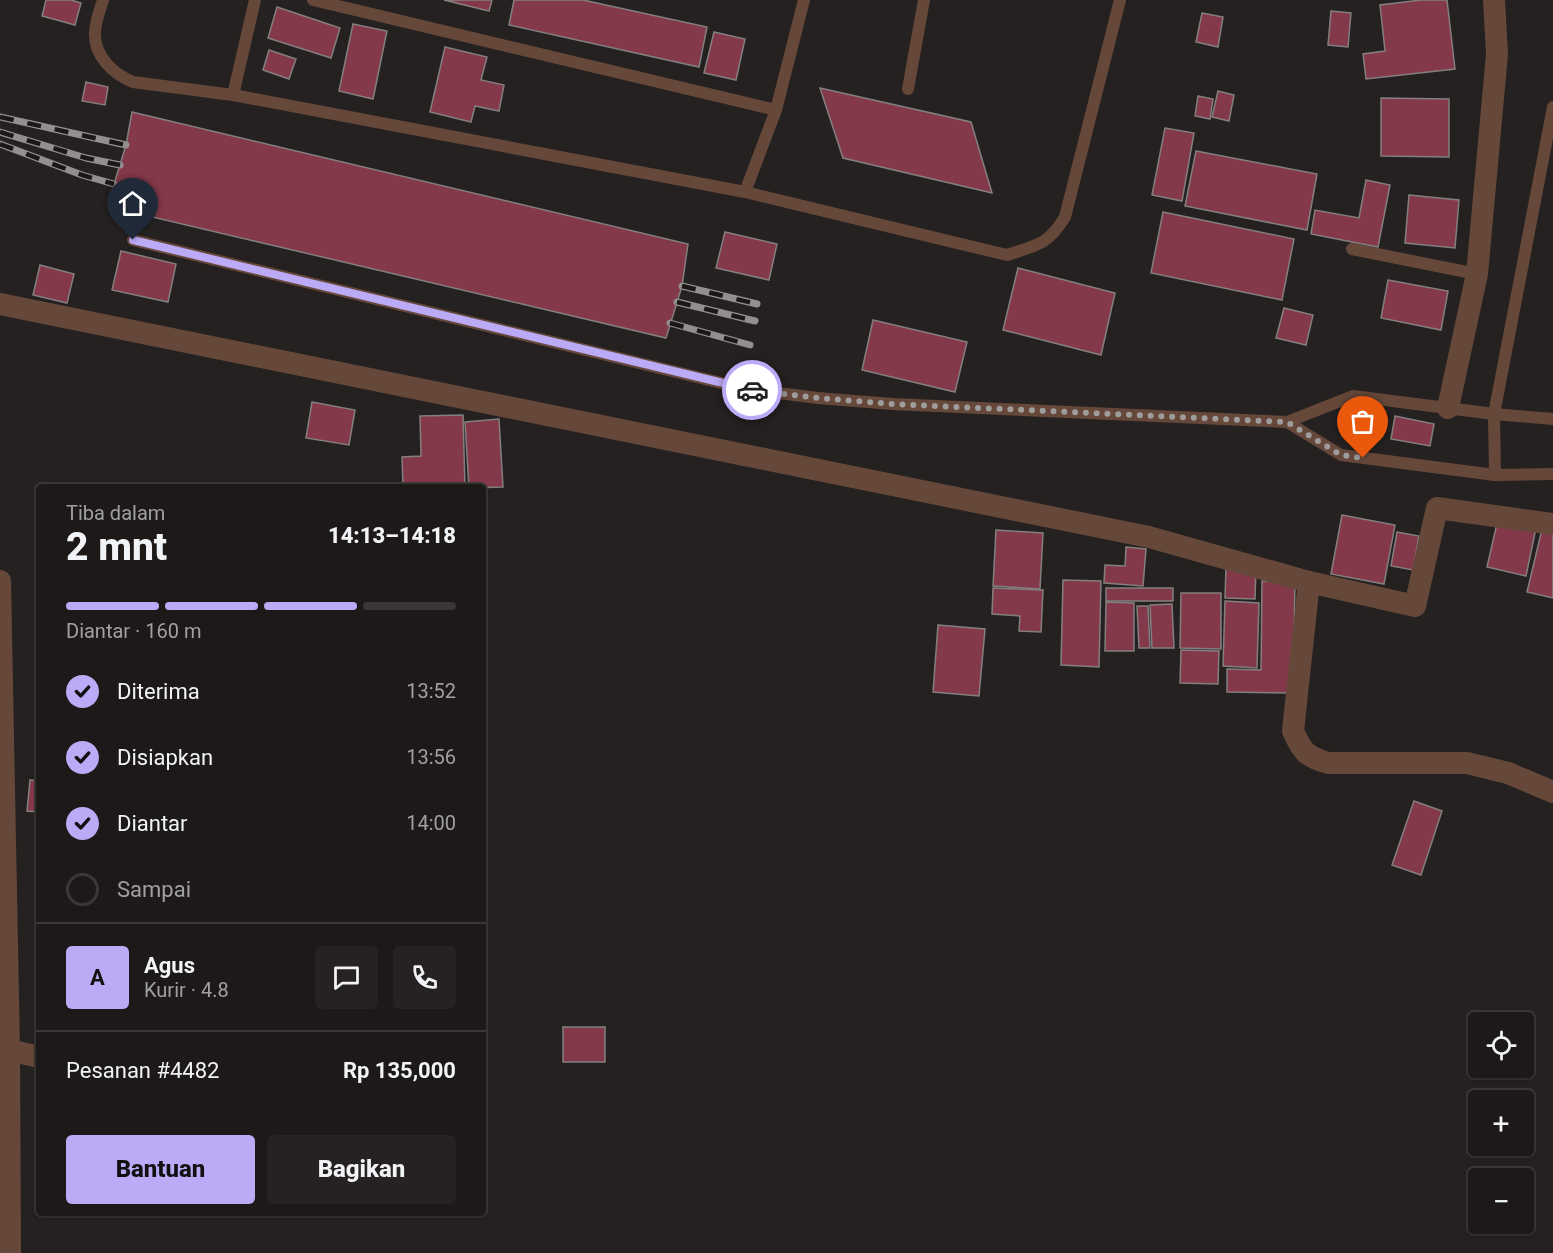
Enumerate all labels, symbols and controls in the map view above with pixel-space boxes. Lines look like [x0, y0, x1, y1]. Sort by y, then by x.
pin [107, 178, 158, 240]
icon: home [116, 187, 149, 220]
courier [722, 360, 782, 420]
icon: car [736, 374, 769, 407]
pin [1337, 396, 1388, 458]
icon: bag [1346, 405, 1379, 438]
text: Tiba dalam [66, 501, 165, 525]
text: 14:13–14:18 [328, 523, 456, 548]
text: 2 mnt [66, 524, 167, 570]
text: Diantar · 160 m [66, 619, 201, 643]
icon: check [66, 675, 99, 708]
text: Diterima [117, 679, 200, 704]
text: 13:52 [406, 679, 456, 703]
icon: check [66, 741, 99, 774]
text: Disiapkan [117, 745, 213, 770]
text: 13:56 [406, 745, 456, 769]
icon: check [66, 807, 99, 840]
text: Diantar [117, 811, 188, 836]
text: 14:00 [406, 811, 456, 835]
text: Sampai [117, 877, 191, 902]
button: chat [315, 946, 378, 1009]
button: phone [393, 946, 456, 1009]
text: Agus [144, 953, 195, 978]
text: A [90, 965, 105, 990]
text: Kurir · 4.8 [144, 978, 229, 1002]
map controls [1468, 1012, 1534, 1234]
button: locate [1468, 1012, 1534, 1078]
text: Pesanan #4482 [66, 1058, 219, 1083]
text: Rp 135,000 [343, 1058, 456, 1083]
button: + [1468, 1090, 1534, 1156]
button: Bantuan [66, 1135, 255, 1204]
button: Bagikan [267, 1135, 456, 1204]
button: − [1468, 1168, 1534, 1234]

